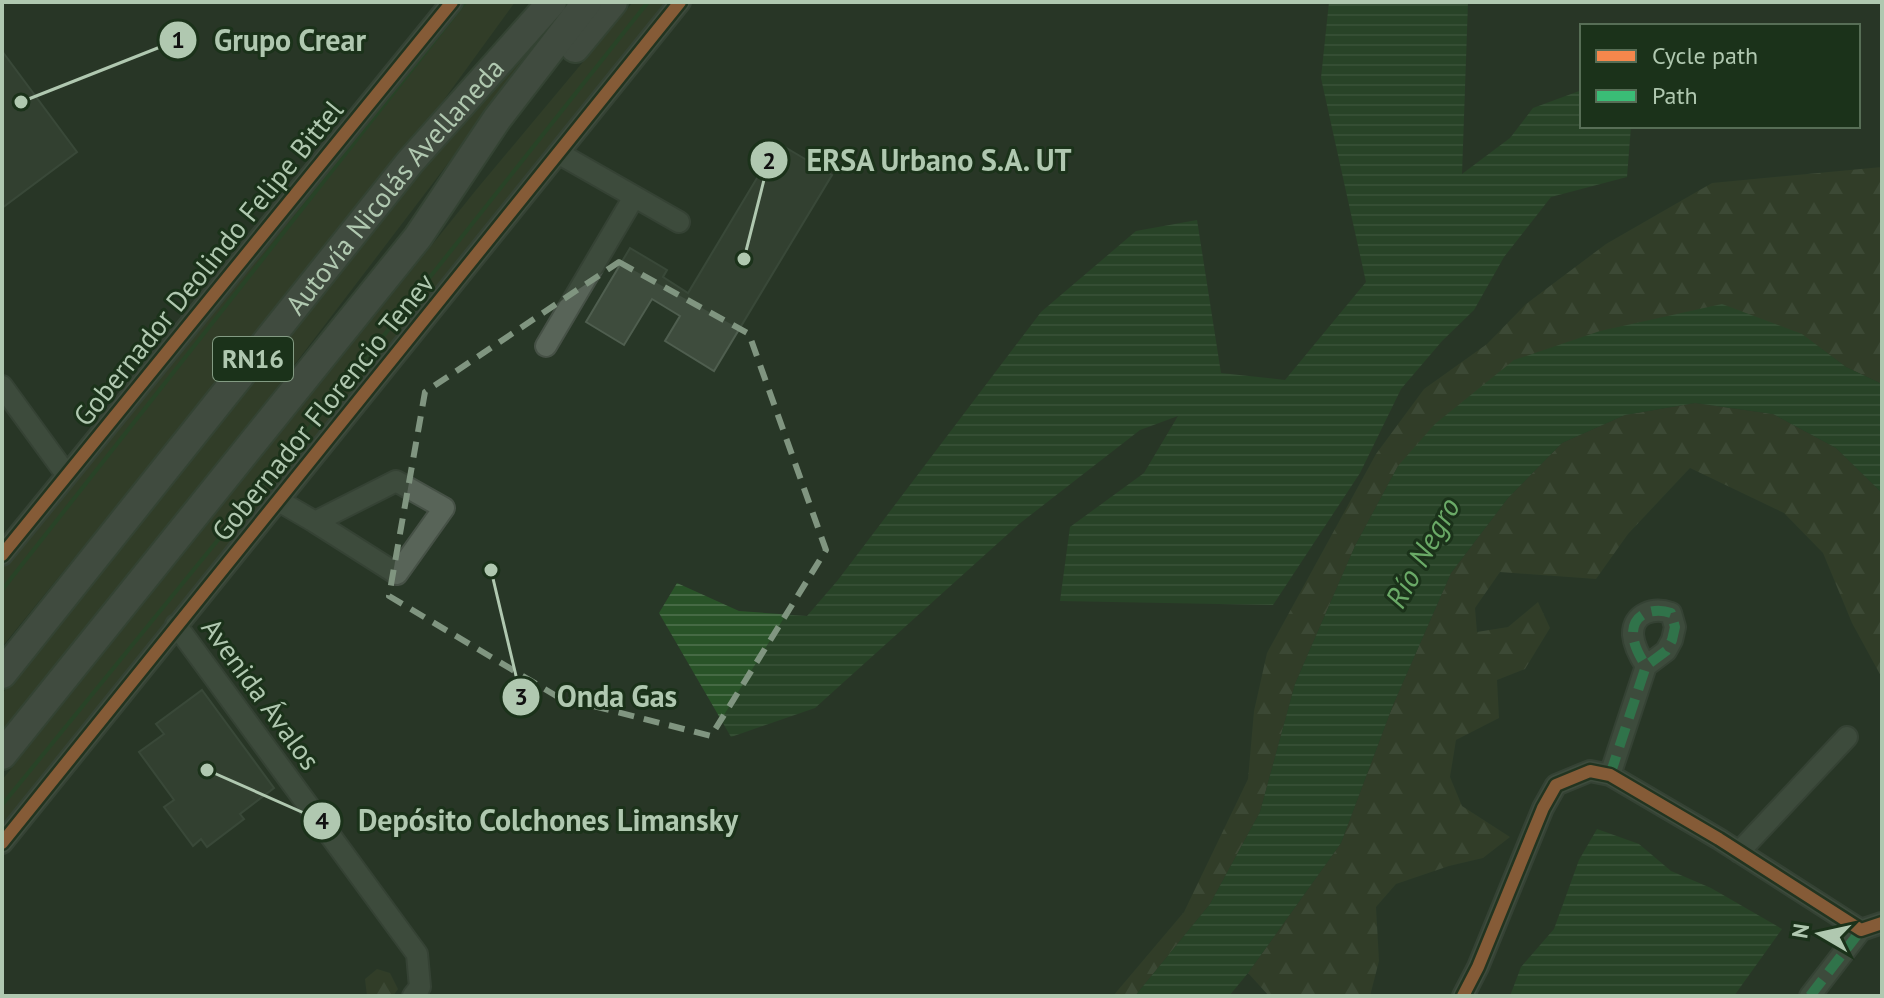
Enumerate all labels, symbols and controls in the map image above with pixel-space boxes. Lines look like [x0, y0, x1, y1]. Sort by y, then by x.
callout: Grupo Crear [158, 13, 383, 67]
text: Grupo Crear [214, 20, 367, 59]
text: 1 [171, 24, 185, 55]
legend [1580, 24, 1860, 128]
text: Cycle path [1652, 40, 1758, 71]
street label: Autovía Nicolás Avellaneda [277, 50, 512, 322]
text: Path [1652, 80, 1698, 111]
street label: Gobernador Deolindo Felipe Bittel [64, 92, 351, 433]
callout: ERSA Urbano S.A. UT [749, 133, 1090, 187]
text: ERSA Urbano S.A. UT [807, 140, 1071, 179]
text: 2 [762, 145, 776, 176]
street label: Gobernador Florencio Tenev [203, 265, 443, 548]
road number: RN16 [213, 337, 293, 381]
water label: Río Negro [1375, 490, 1468, 614]
street label: Avenida Ávalos [194, 610, 329, 777]
callout: Onda Gas [501, 670, 693, 724]
text: Onda Gas [557, 676, 677, 715]
text: 3 [514, 681, 528, 712]
callout: Depósito Colchones Limansky [302, 794, 754, 848]
text: Depósito Colchones Limansky [358, 800, 739, 839]
text: 4 [315, 805, 329, 836]
north arrow [1780, 894, 1860, 974]
text: N [1785, 922, 1815, 940]

